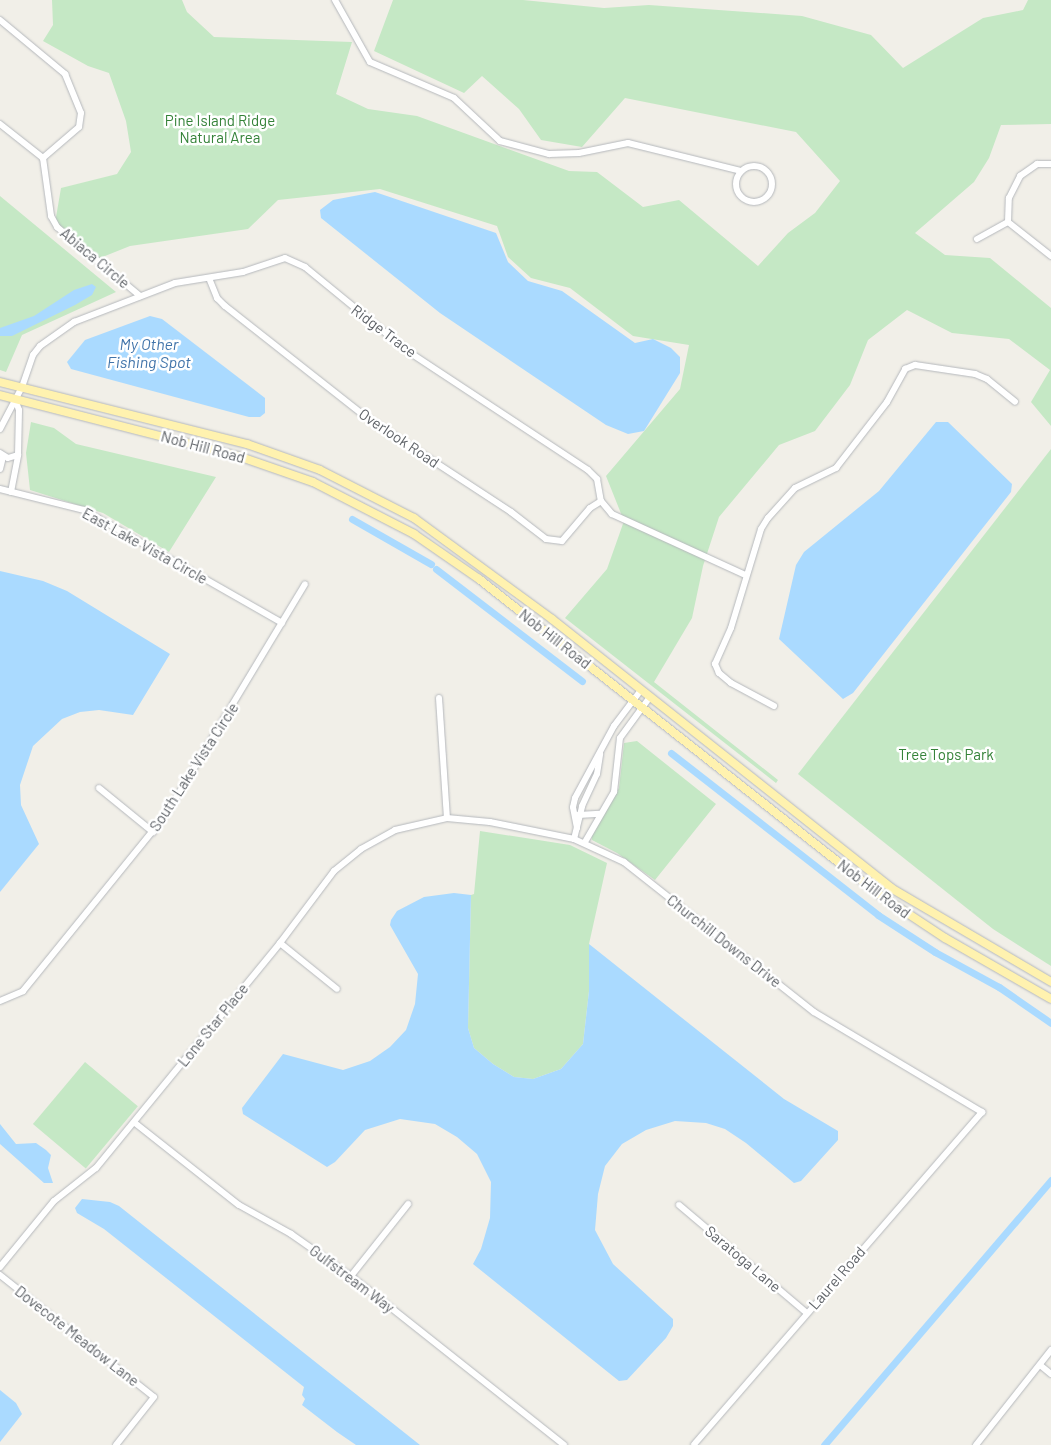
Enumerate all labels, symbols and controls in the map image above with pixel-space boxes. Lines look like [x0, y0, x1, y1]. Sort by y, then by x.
park label: Pine Island Ridge Natural Area [165, 111, 275, 146]
street label: Abiaca Circle [57, 224, 133, 292]
street label: Ridge Trace [348, 301, 420, 361]
water label: My Other Fishing Spot [107, 334, 191, 372]
street label: Overlook Road [355, 404, 443, 472]
street label: Nob Hill Road [159, 427, 247, 467]
street label: East Lake Vista Circle [79, 504, 211, 588]
street label: Nob Hill Road [515, 605, 595, 673]
street label: South Lake Vista Circle [146, 699, 242, 835]
park label: Tree Tops Park [898, 746, 994, 764]
street label: Nob Hill Road [834, 856, 914, 922]
street label: Churchill Downs Drive [663, 891, 785, 991]
street label: Lone Star Place [174, 980, 252, 1070]
street label: Saratoga Lane [701, 1222, 785, 1296]
street label: Gulfstream Way [306, 1241, 398, 1317]
street label: Laurel Road [805, 1243, 869, 1313]
street label: Dovecote Meadow Lane [11, 1282, 143, 1390]

